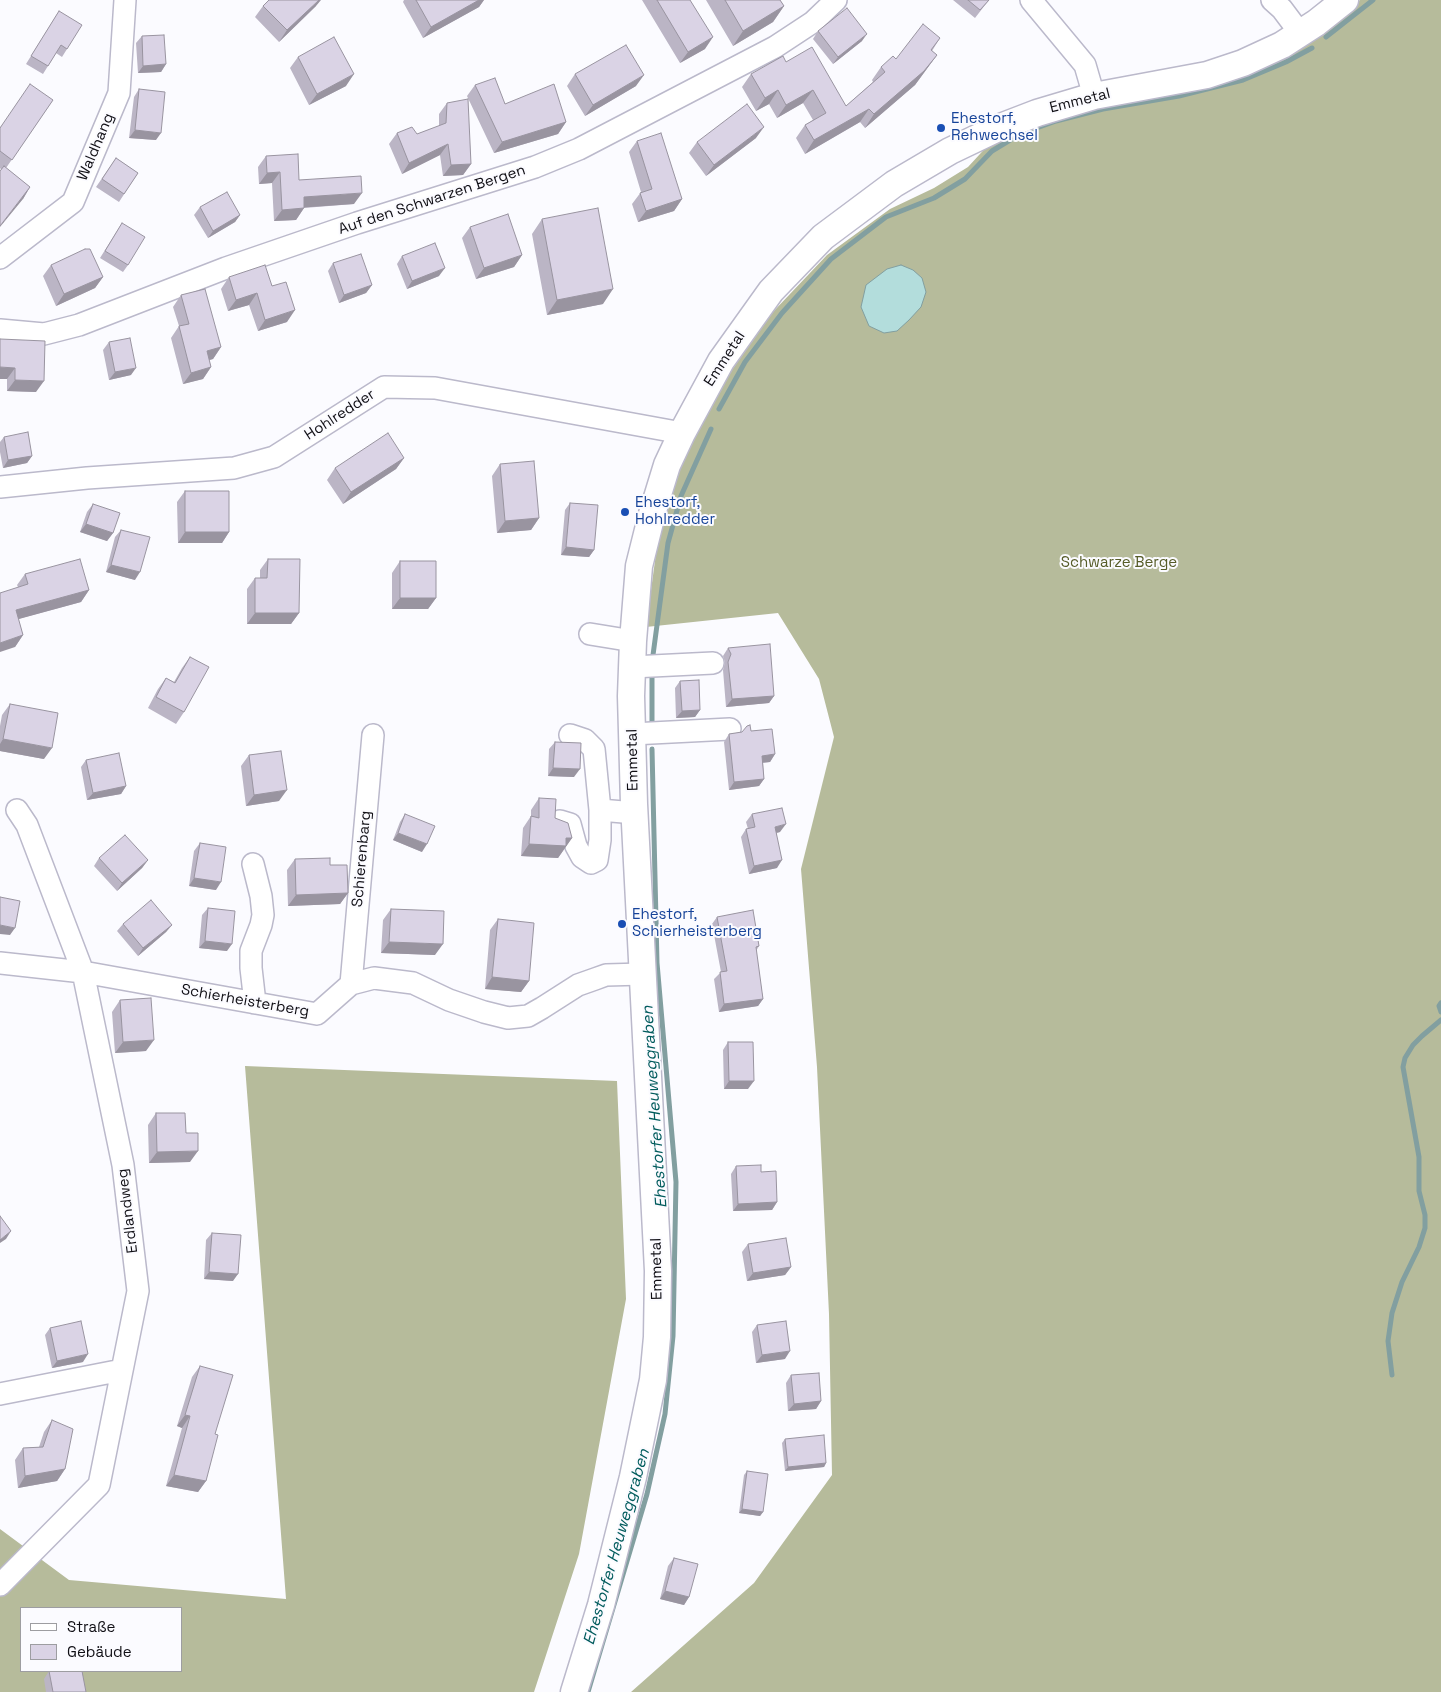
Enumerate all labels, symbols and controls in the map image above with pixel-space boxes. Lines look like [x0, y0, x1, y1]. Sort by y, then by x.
street label: Emmetal [1048, 85, 1112, 117]
place label: Ehestorf, Rehwechsel [951, 110, 1038, 145]
street label: Waldhang [74, 111, 118, 183]
marker: Ehestorf, Rehwechsel [935, 122, 947, 134]
street label: Auf den Schwarzen Bergen [336, 161, 528, 239]
street label: Emmetal [701, 328, 749, 390]
street label: Hohlredder [302, 386, 378, 444]
place label: Ehestorf, Hohlredder [635, 494, 715, 529]
marker: Ehestorf, Hohlredder [619, 506, 631, 518]
park label: Schwarze Berge [1061, 554, 1177, 572]
street label: Emmetal [623, 729, 643, 791]
street label: Schierenbarg [349, 810, 375, 908]
place label: Ehestorf, Schierheisterberg [632, 906, 762, 941]
marker: Ehestorf, Schierheisterberg [616, 918, 628, 930]
street label: Schierheisterberg [180, 981, 310, 1021]
water label: Ehestorfer Heuweggraben [638, 1005, 672, 1209]
street label: Erdlandweg [114, 1168, 142, 1254]
street label: Emmetal [647, 1238, 667, 1300]
water label: Ehestorfer Heuweggraben [580, 1447, 654, 1647]
legend [20, 1607, 182, 1672]
text: Straße [67, 1617, 115, 1636]
text: Gebäude [67, 1642, 132, 1661]

